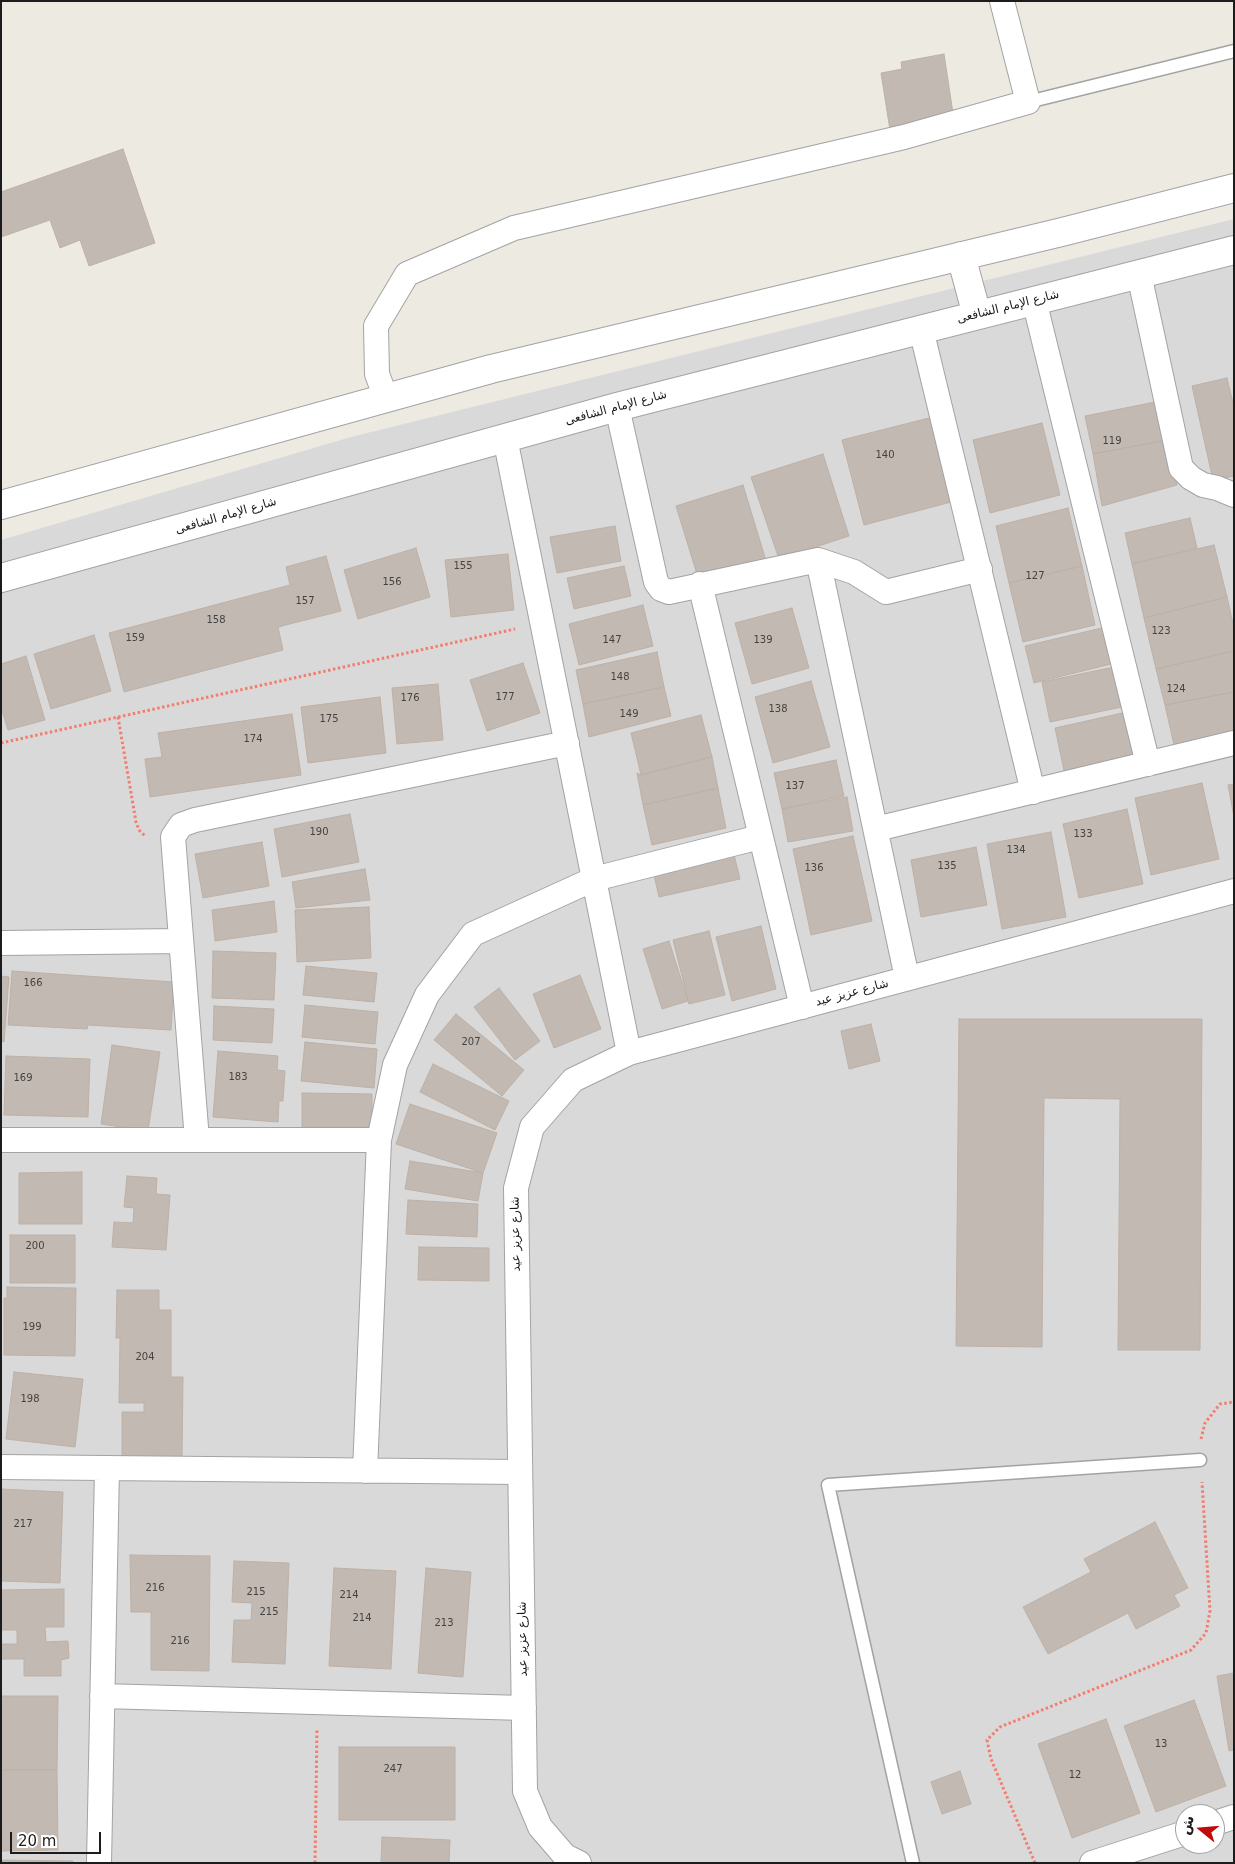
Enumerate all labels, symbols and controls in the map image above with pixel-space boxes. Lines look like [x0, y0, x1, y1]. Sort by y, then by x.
street label: شارع الإمام الشافعى [955, 287, 1061, 327]
street label: شارع الإمام الشافعى [563, 387, 669, 429]
house number: 119 [1102, 435, 1122, 447]
house number: 140 [875, 449, 895, 461]
street label: شارع الإمام الشافعى [174, 495, 278, 537]
house number: 155 [453, 560, 473, 572]
house number: 127 [1025, 570, 1045, 582]
house number: 156 [382, 576, 402, 588]
house number: 157 [295, 595, 315, 607]
house number: 158 [206, 614, 226, 626]
house number: 123 [1151, 625, 1171, 637]
house number: 159 [125, 632, 145, 644]
house number: 147 [602, 634, 622, 646]
house number: 139 [753, 634, 773, 646]
house number: 148 [610, 671, 630, 683]
house number: 124 [1166, 683, 1186, 695]
house number: 177 [495, 691, 515, 703]
house number: 176 [400, 692, 420, 704]
house number: 138 [768, 703, 788, 715]
house number: 149 [619, 708, 639, 720]
house number: 175 [319, 713, 339, 725]
house number: 174 [243, 733, 263, 745]
house number: 137 [785, 780, 805, 792]
house number: 190 [309, 826, 329, 838]
house number: 133 [1073, 828, 1093, 840]
house number: 134 [1006, 844, 1026, 856]
house number: 135 [937, 860, 957, 872]
house number: 136 [804, 862, 824, 874]
street label: شارع عزيز عيد [814, 976, 890, 1010]
house number: 166 [23, 977, 43, 989]
house number: 207 [461, 1036, 481, 1048]
house number: 183 [228, 1071, 248, 1083]
house number: 169 [13, 1072, 33, 1084]
street label: شارع عزيز عيد [508, 1196, 524, 1272]
house number: 200 [25, 1240, 45, 1252]
house number: 199 [22, 1321, 42, 1333]
house number: 204 [135, 1351, 155, 1363]
house number: 198 [20, 1393, 40, 1405]
house number: 217 [13, 1518, 33, 1530]
house number: 216 [145, 1582, 165, 1594]
house number: 215 [246, 1586, 266, 1598]
house number: 214 [339, 1589, 359, 1601]
street label: شارع عزيز عيد [515, 1601, 531, 1677]
house number: 215 [259, 1606, 279, 1618]
house number: 214 [352, 1612, 372, 1624]
house number: 213 [434, 1617, 454, 1629]
house number: 216 [170, 1635, 190, 1647]
house number: 13 [1155, 1738, 1167, 1750]
house number: 247 [383, 1763, 403, 1775]
house number: 12 [1069, 1769, 1081, 1781]
north arrow [1175, 1804, 1225, 1854]
text: ش [1176, 1813, 1197, 1836]
scale bar [12, 1822, 104, 1854]
text: 20 m [18, 1832, 56, 1850]

